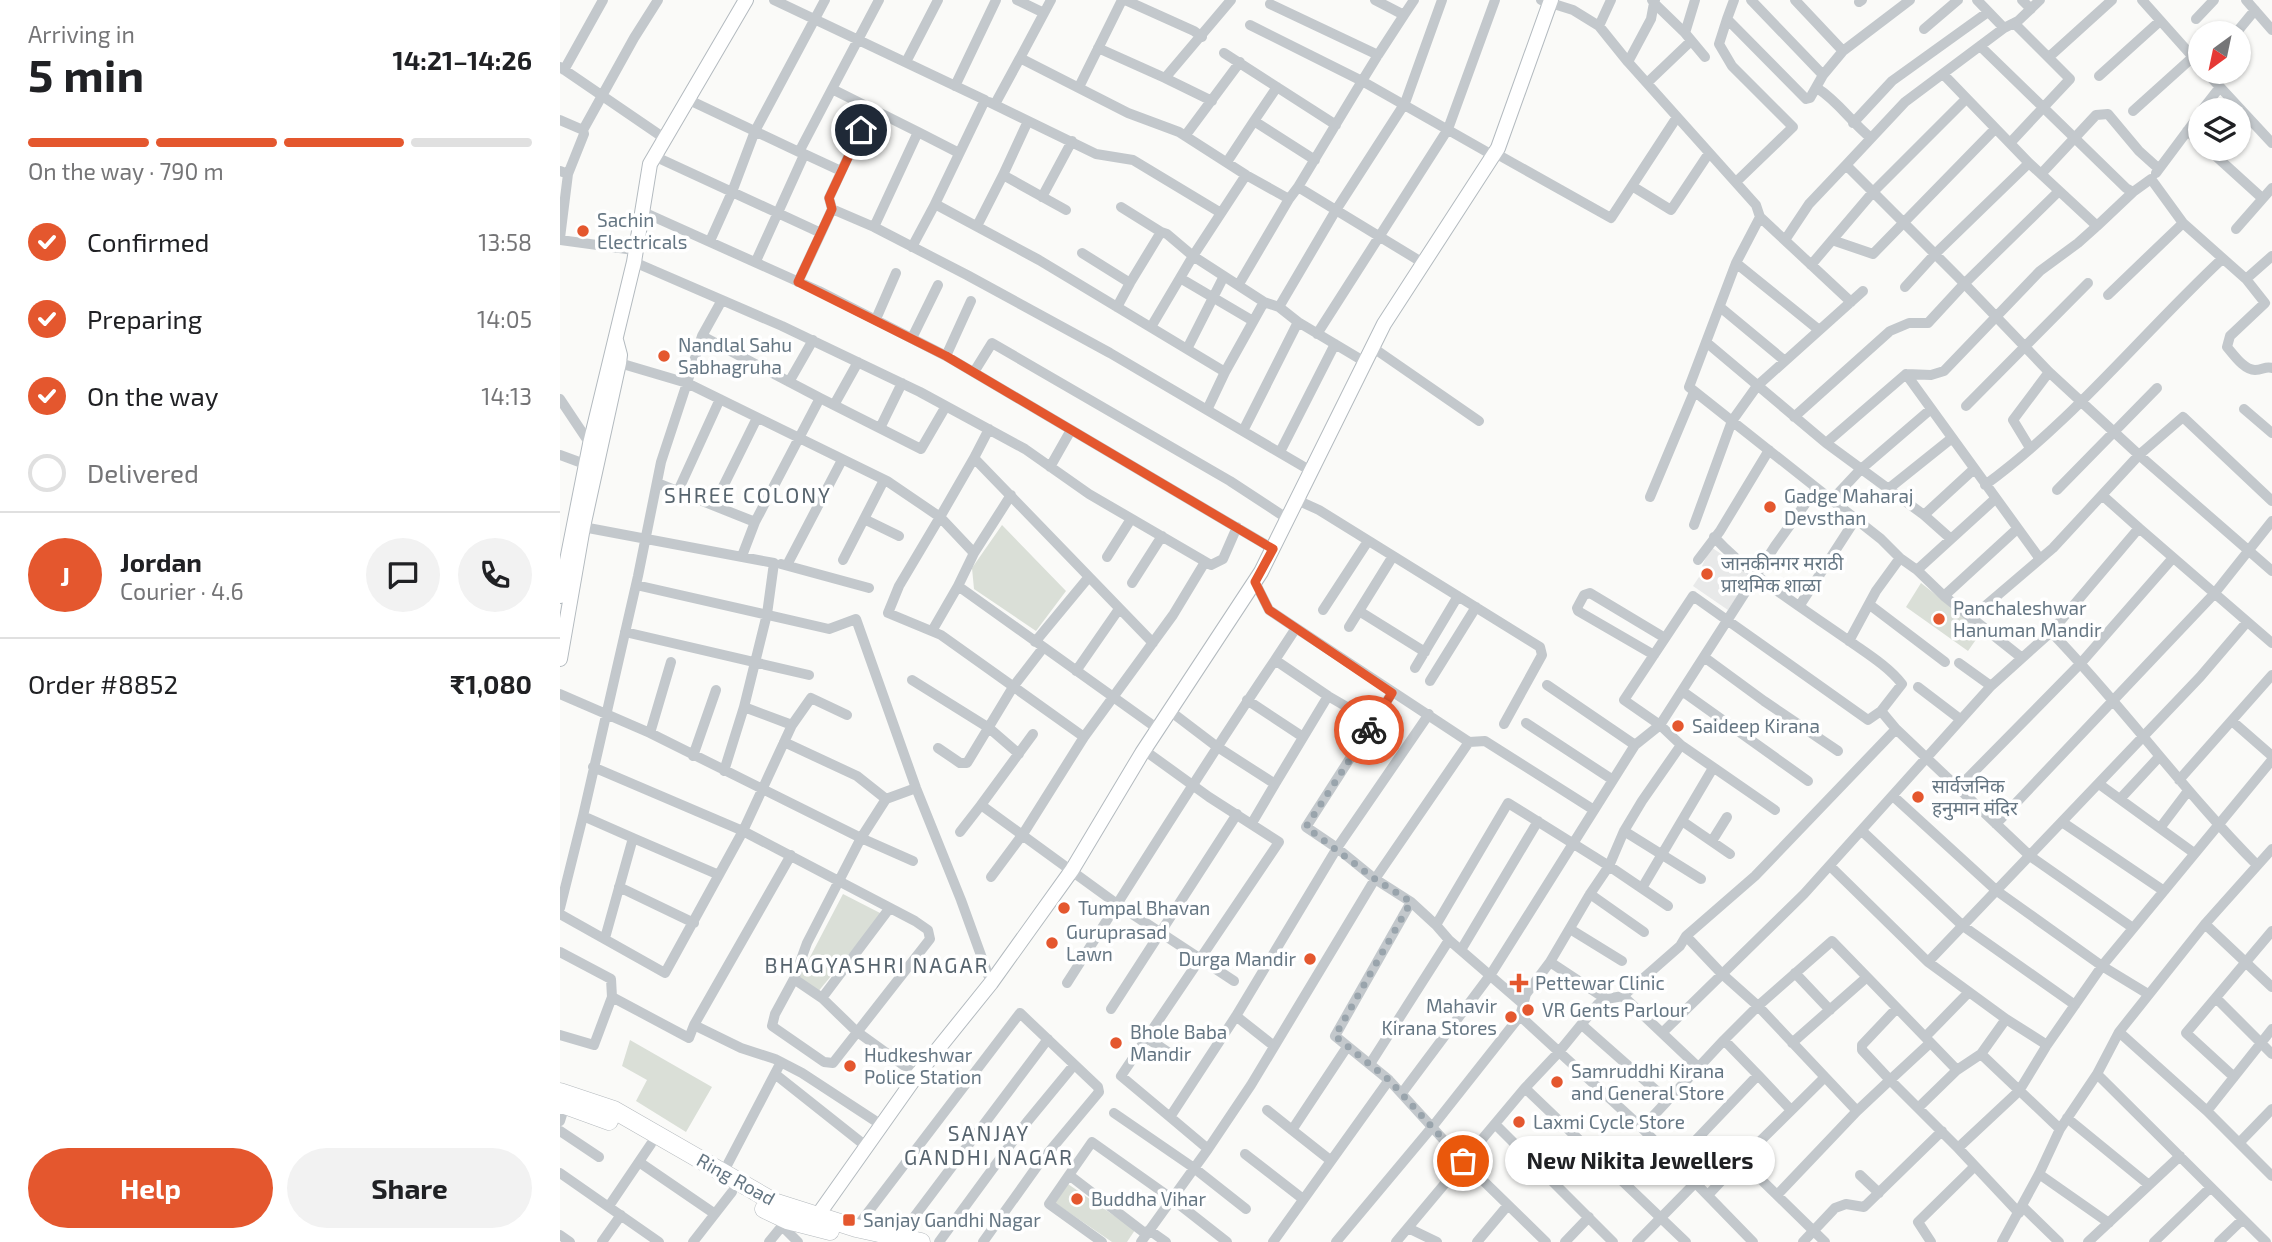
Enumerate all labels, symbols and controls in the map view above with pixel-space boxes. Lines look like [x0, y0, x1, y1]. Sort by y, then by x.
text: Arriving in [28, 20, 135, 48]
north arrow [2188, 21, 2250, 84]
map controls [2188, 21, 2251, 161]
text: 14:21–14:26 [393, 44, 532, 75]
text: 5 min [28, 46, 144, 101]
button: layers [2188, 98, 2251, 161]
pin [831, 100, 891, 160]
icon: home [842, 111, 880, 149]
text: On the way · 790 m [28, 157, 224, 185]
place label: Sachin Electricals [597, 208, 687, 253]
icon: check [28, 223, 66, 261]
marker: Sachin Electricals [575, 223, 591, 239]
text: Confirmed [87, 226, 210, 257]
text: 13:58 [478, 228, 532, 256]
icon: check [28, 300, 66, 338]
text: Preparing [87, 303, 202, 334]
text: 14:05 [477, 305, 532, 333]
place label: Nandlal Sahu Sabhagruha [678, 333, 792, 378]
marker: Nandlal Sahu Sabhagruha [656, 348, 672, 364]
icon: check [28, 377, 66, 415]
text: On the way [87, 380, 218, 411]
text: 14:13 [481, 382, 532, 410]
text: Delivered [87, 457, 199, 488]
district label: SHREE COLONY [664, 482, 832, 507]
place label: Gadge Maharaj Devsthan [1784, 484, 1914, 529]
marker: Gadge Maharaj Devsthan [1762, 499, 1778, 515]
button: chat [366, 538, 440, 612]
button: phone [458, 538, 532, 612]
text: Jordan [120, 546, 202, 577]
place label: जानकीनगर मराठी प्राथमिक शाळा [1721, 551, 1844, 596]
text: J [60, 560, 70, 591]
marker: जानकीनगर मराठी प्राथमिक शाळा [1699, 566, 1715, 582]
text: Courier · 4.6 [120, 577, 244, 605]
place label: Panchaleshwar Hanuman Mandir [1953, 596, 2102, 641]
marker: Panchaleshwar Hanuman Mandir [1931, 611, 1947, 627]
text: Order #8852 [28, 668, 178, 699]
text: ₹1,080 [450, 668, 532, 699]
courier [1334, 695, 1404, 765]
icon: bike [1350, 711, 1388, 749]
place label: Saideep Kirana [1692, 714, 1820, 737]
marker: Saideep Kirana [1670, 718, 1686, 734]
place label: सार्वजनिक हनुमान मंदिर [1932, 774, 2019, 821]
marker: सार्वजनिक हनुमान मंदिर [1910, 789, 1926, 805]
place label: Tumpal Bhavan [1078, 896, 1210, 919]
marker: Tumpal Bhavan [1056, 900, 1072, 916]
place label: Guruprasad Lawn [1066, 920, 1167, 965]
marker: Guruprasad Lawn [1044, 935, 1060, 951]
place label: Durga Mandir [1178, 947, 1296, 970]
marker: Durga Mandir [1302, 951, 1318, 967]
district label: BHAGYASHRI NAGAR [765, 952, 990, 977]
place label: Pettewar Clinic [1535, 971, 1665, 994]
marker: Pettewar Clinic [1509, 973, 1529, 993]
place label: Mahavir Kirana Stores [1381, 994, 1497, 1039]
place label: VR Gents Parlour [1542, 998, 1688, 1021]
marker: VR Gents Parlour [1520, 1002, 1536, 1018]
marker: Mahavir Kirana Stores [1503, 1009, 1519, 1025]
place label: Bhole Baba Mandir [1130, 1020, 1227, 1065]
marker: Bhole Baba Mandir [1108, 1035, 1124, 1051]
place label: Hudkeshwar Police Station [864, 1043, 982, 1088]
marker: Hudkeshwar Police Station [842, 1058, 858, 1074]
place label: Samruddhi Kirana and General Store [1571, 1059, 1725, 1104]
marker: Samruddhi Kirana and General Store [1549, 1074, 1565, 1090]
place label: Laxmi Cycle Store [1533, 1110, 1685, 1133]
marker: Laxmi Cycle Store [1511, 1114, 1527, 1130]
district label: SANJAY GANDHI NAGAR [904, 1120, 1074, 1169]
pin [1433, 1131, 1493, 1191]
callout: New Nikita Jewellers [1505, 1136, 1774, 1186]
icon: bag [1444, 1142, 1482, 1180]
text: New Nikita Jewellers [1527, 1146, 1753, 1174]
button: Help [28, 1148, 273, 1228]
button: Share [287, 1148, 532, 1228]
street label: Ring Road [693, 1148, 779, 1209]
place label: Buddha Vihar [1091, 1187, 1206, 1210]
marker: Buddha Vihar [1069, 1191, 1085, 1207]
place label: Sanjay Gandhi Nagar [863, 1208, 1041, 1231]
marker: Sanjay Gandhi Nagar [841, 1212, 857, 1228]

